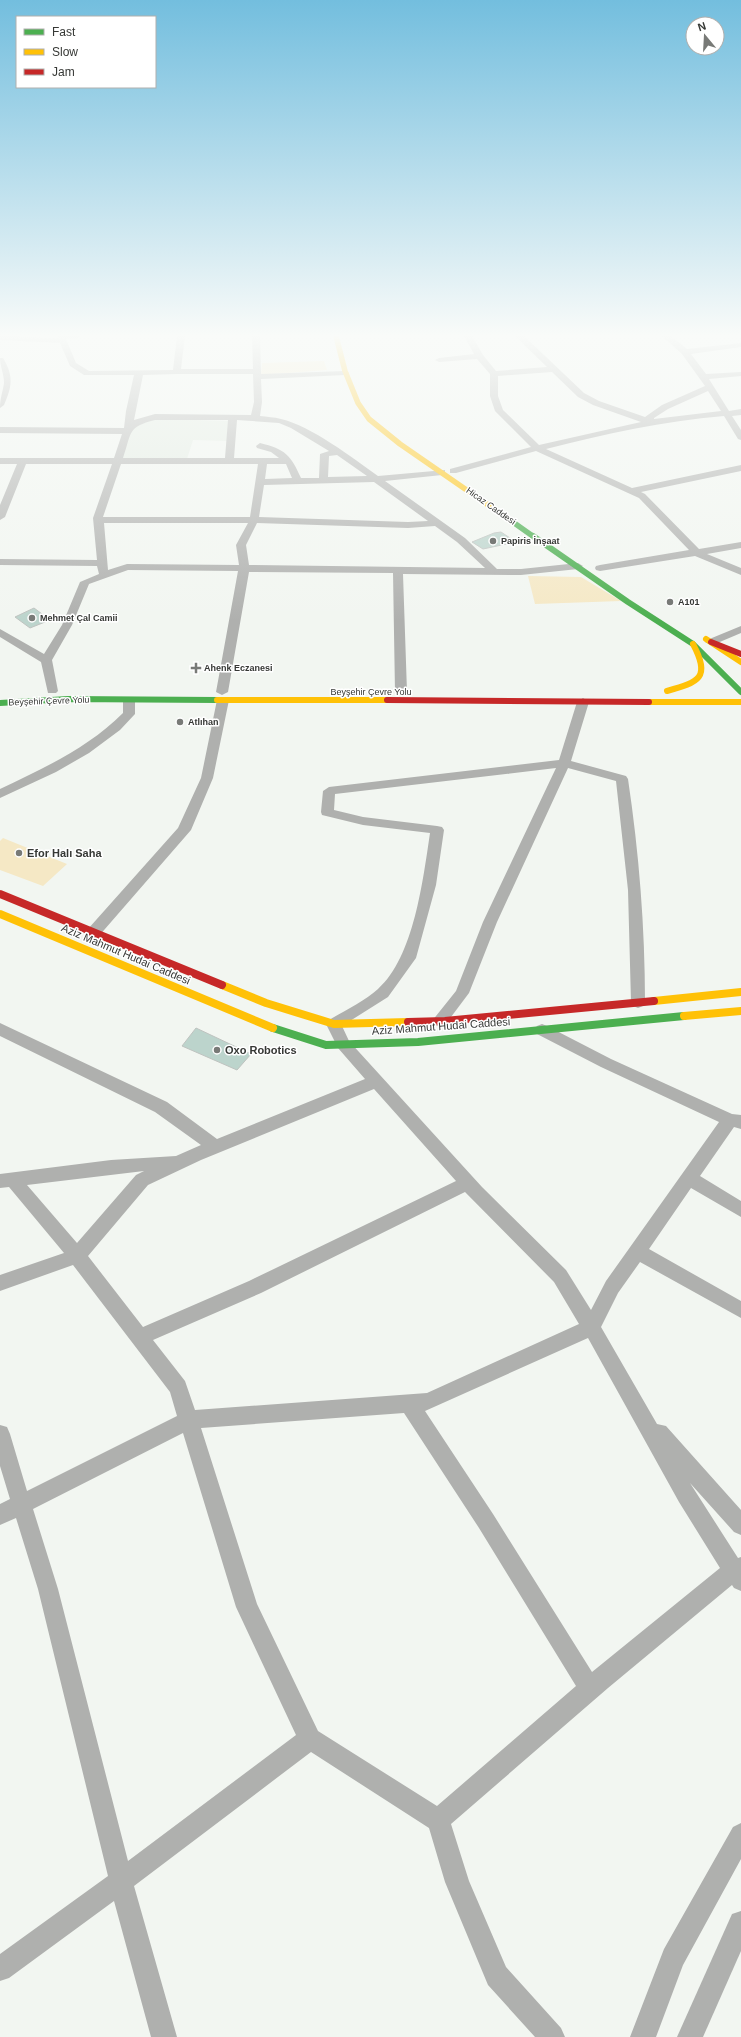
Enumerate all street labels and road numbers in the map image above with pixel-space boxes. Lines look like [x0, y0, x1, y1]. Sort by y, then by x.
street label: Hicaz Caddesi [464, 485, 518, 527]
street label: Beyşehir Çevre Yolu [330, 687, 412, 697]
street label: Beyşehir Çevre Yolu [8, 695, 90, 707]
street label: Aziz Mahmut Hudai Caddesi [60, 921, 192, 987]
street label: Aziz Mahmut Hudai Caddesi [371, 1015, 511, 1037]

